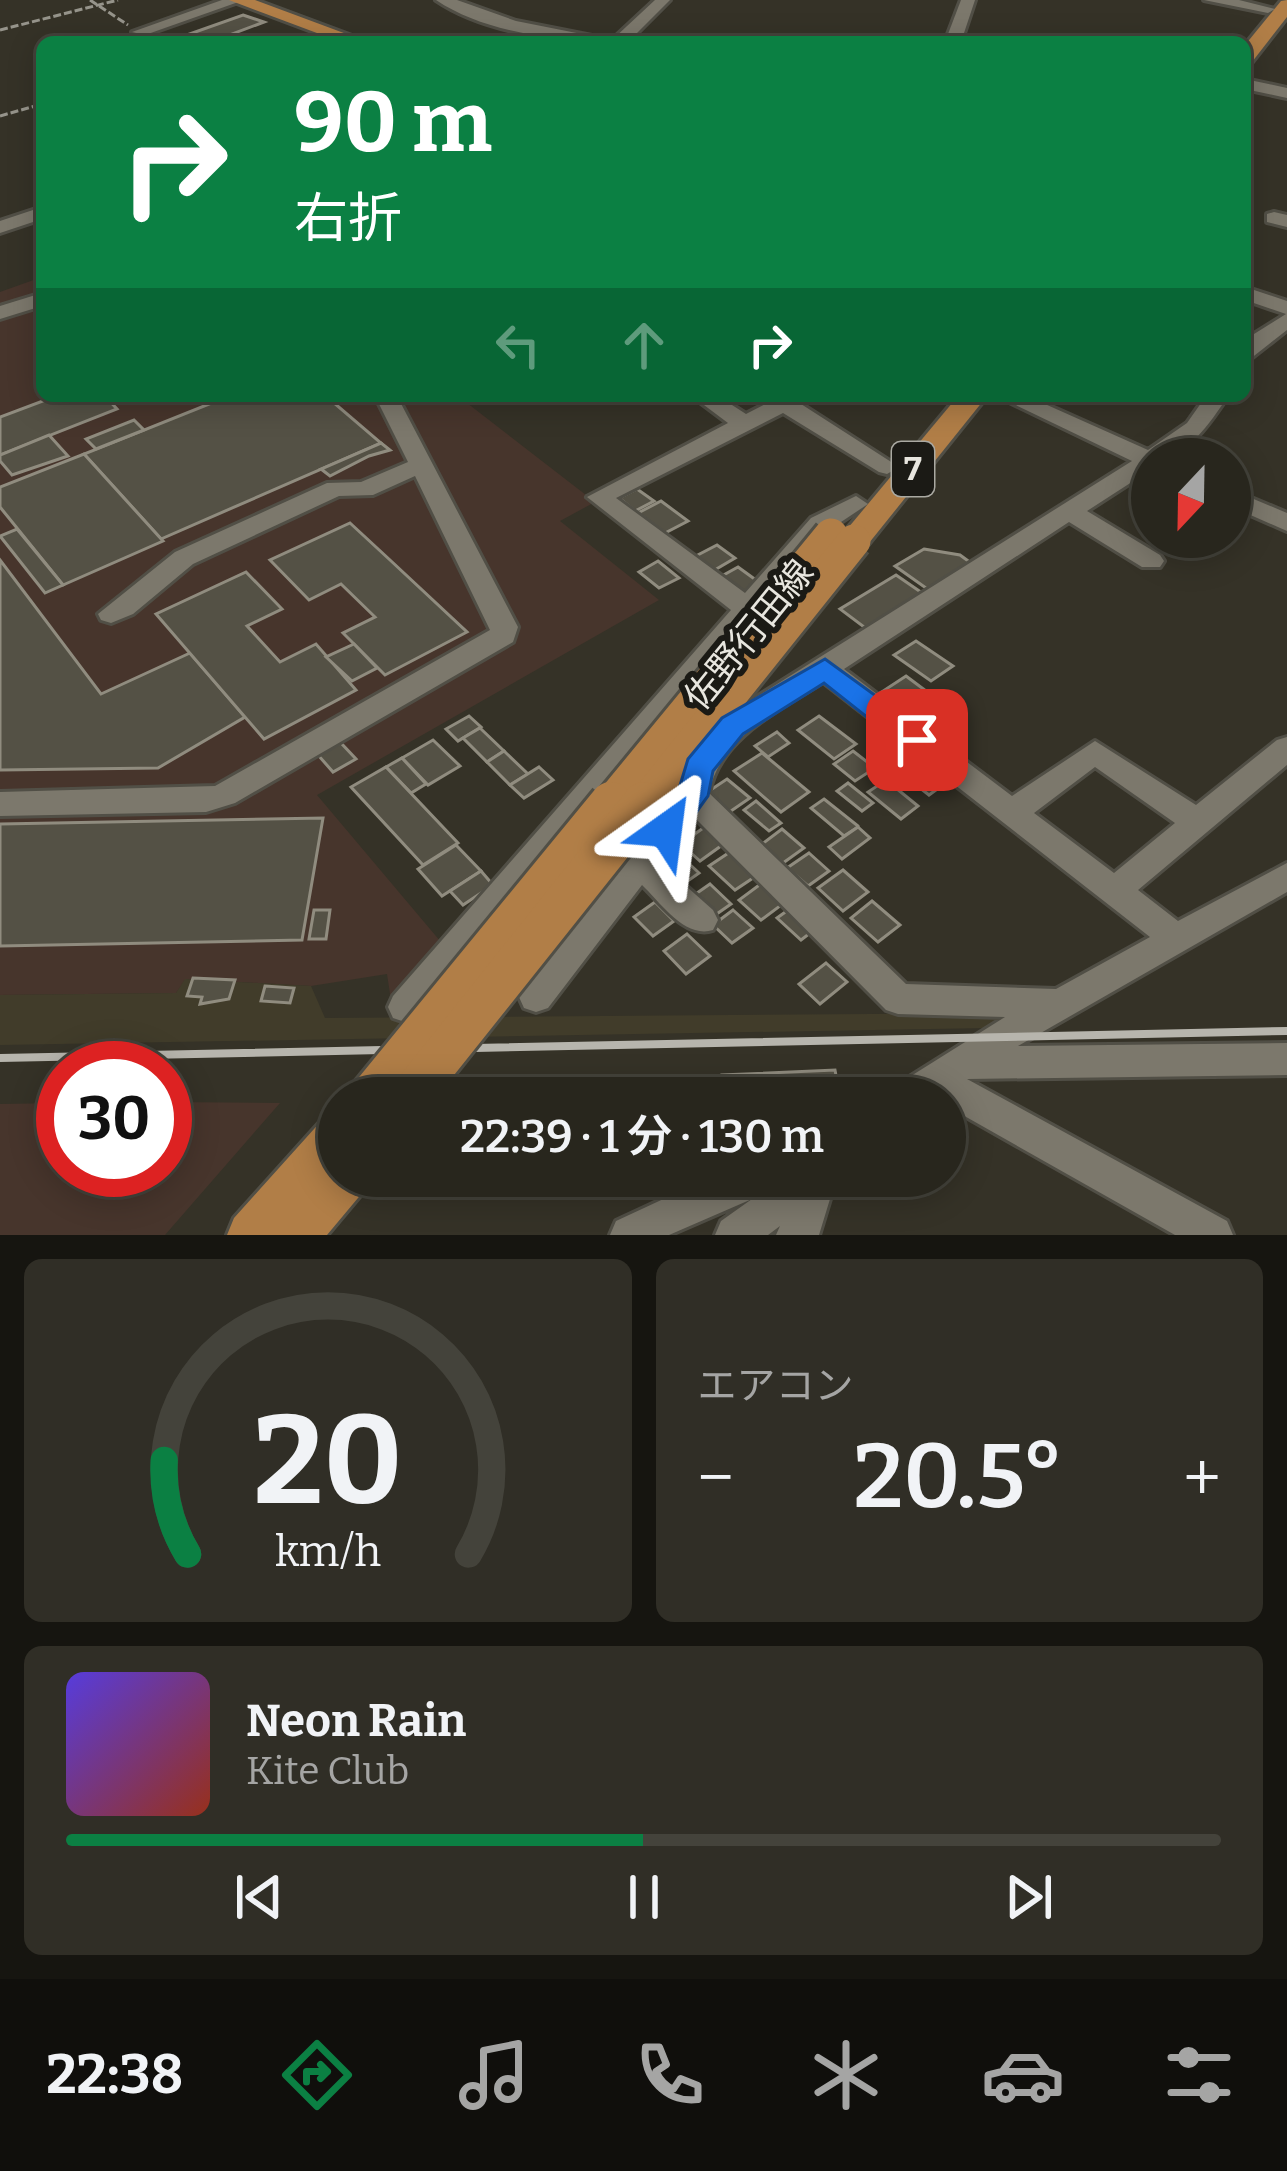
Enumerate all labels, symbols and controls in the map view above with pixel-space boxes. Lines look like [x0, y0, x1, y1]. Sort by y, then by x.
text: 90 m [294, 72, 492, 173]
icon: right [96, 84, 252, 240]
text: 右折 [294, 187, 402, 251]
icon: left [485, 312, 551, 378]
icon: ahead [611, 312, 677, 378]
icon: right [737, 312, 803, 378]
north arrow [1131, 438, 1251, 558]
map controls [1131, 438, 1251, 558]
road number: 7 [892, 442, 934, 496]
street label: 佐野行田線 [675, 551, 823, 719]
pin [866, 689, 968, 791]
icon: arrive [884, 707, 950, 773]
position arrow [603, 767, 729, 893]
speed limit sign: 30 [36, 1041, 192, 1197]
text: 22:39 · 1 分 · 130 m [460, 1110, 824, 1164]
text: エアコン [698, 1363, 854, 1409]
text: 20 [253, 1386, 403, 1536]
text: 20.5° [853, 1423, 1064, 1531]
text: − [698, 1438, 734, 1517]
text: + [1183, 1438, 1221, 1517]
text: km/h [275, 1525, 381, 1576]
text: Neon Rain [246, 1694, 466, 1748]
text: Kite Club [246, 1748, 409, 1794]
icon: previous [226, 1864, 292, 1930]
icon: pause [611, 1864, 677, 1930]
icon: next [996, 1864, 1062, 1930]
icon: directions [275, 2033, 359, 2117]
icon: music [452, 2033, 536, 2117]
icon: phone [628, 2033, 712, 2117]
icon: climate [804, 2033, 888, 2117]
icon: car [981, 2033, 1065, 2117]
icon: filters [1157, 2033, 1241, 2117]
text: 22:38 [46, 2043, 183, 2107]

